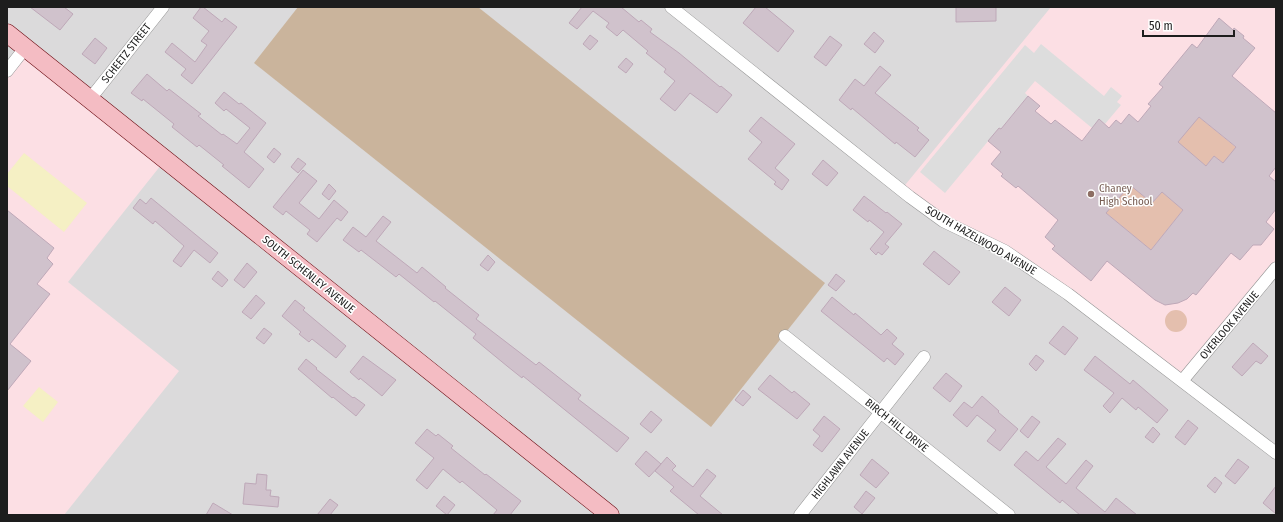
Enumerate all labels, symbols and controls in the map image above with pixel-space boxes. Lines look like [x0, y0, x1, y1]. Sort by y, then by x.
scale bar [1143, 12, 1234, 38]
text: 50 m [1149, 19, 1173, 33]
street label: SCHEETZ STREET [99, 20, 154, 86]
place label: Chaney High School [1099, 182, 1153, 208]
marker: Chaney High School [1086, 189, 1096, 199]
street label: SOUTH HAZELWOOD AVENUE [923, 203, 1039, 278]
street label: SOUTH SCHENLEY AVENUE [260, 233, 358, 316]
street label: OVERLOOK AVENUE [1197, 289, 1262, 362]
street label: BIRCH HILL DRIVE [862, 396, 931, 455]
street label: HIGHLAWN AVENUE [809, 427, 872, 502]

